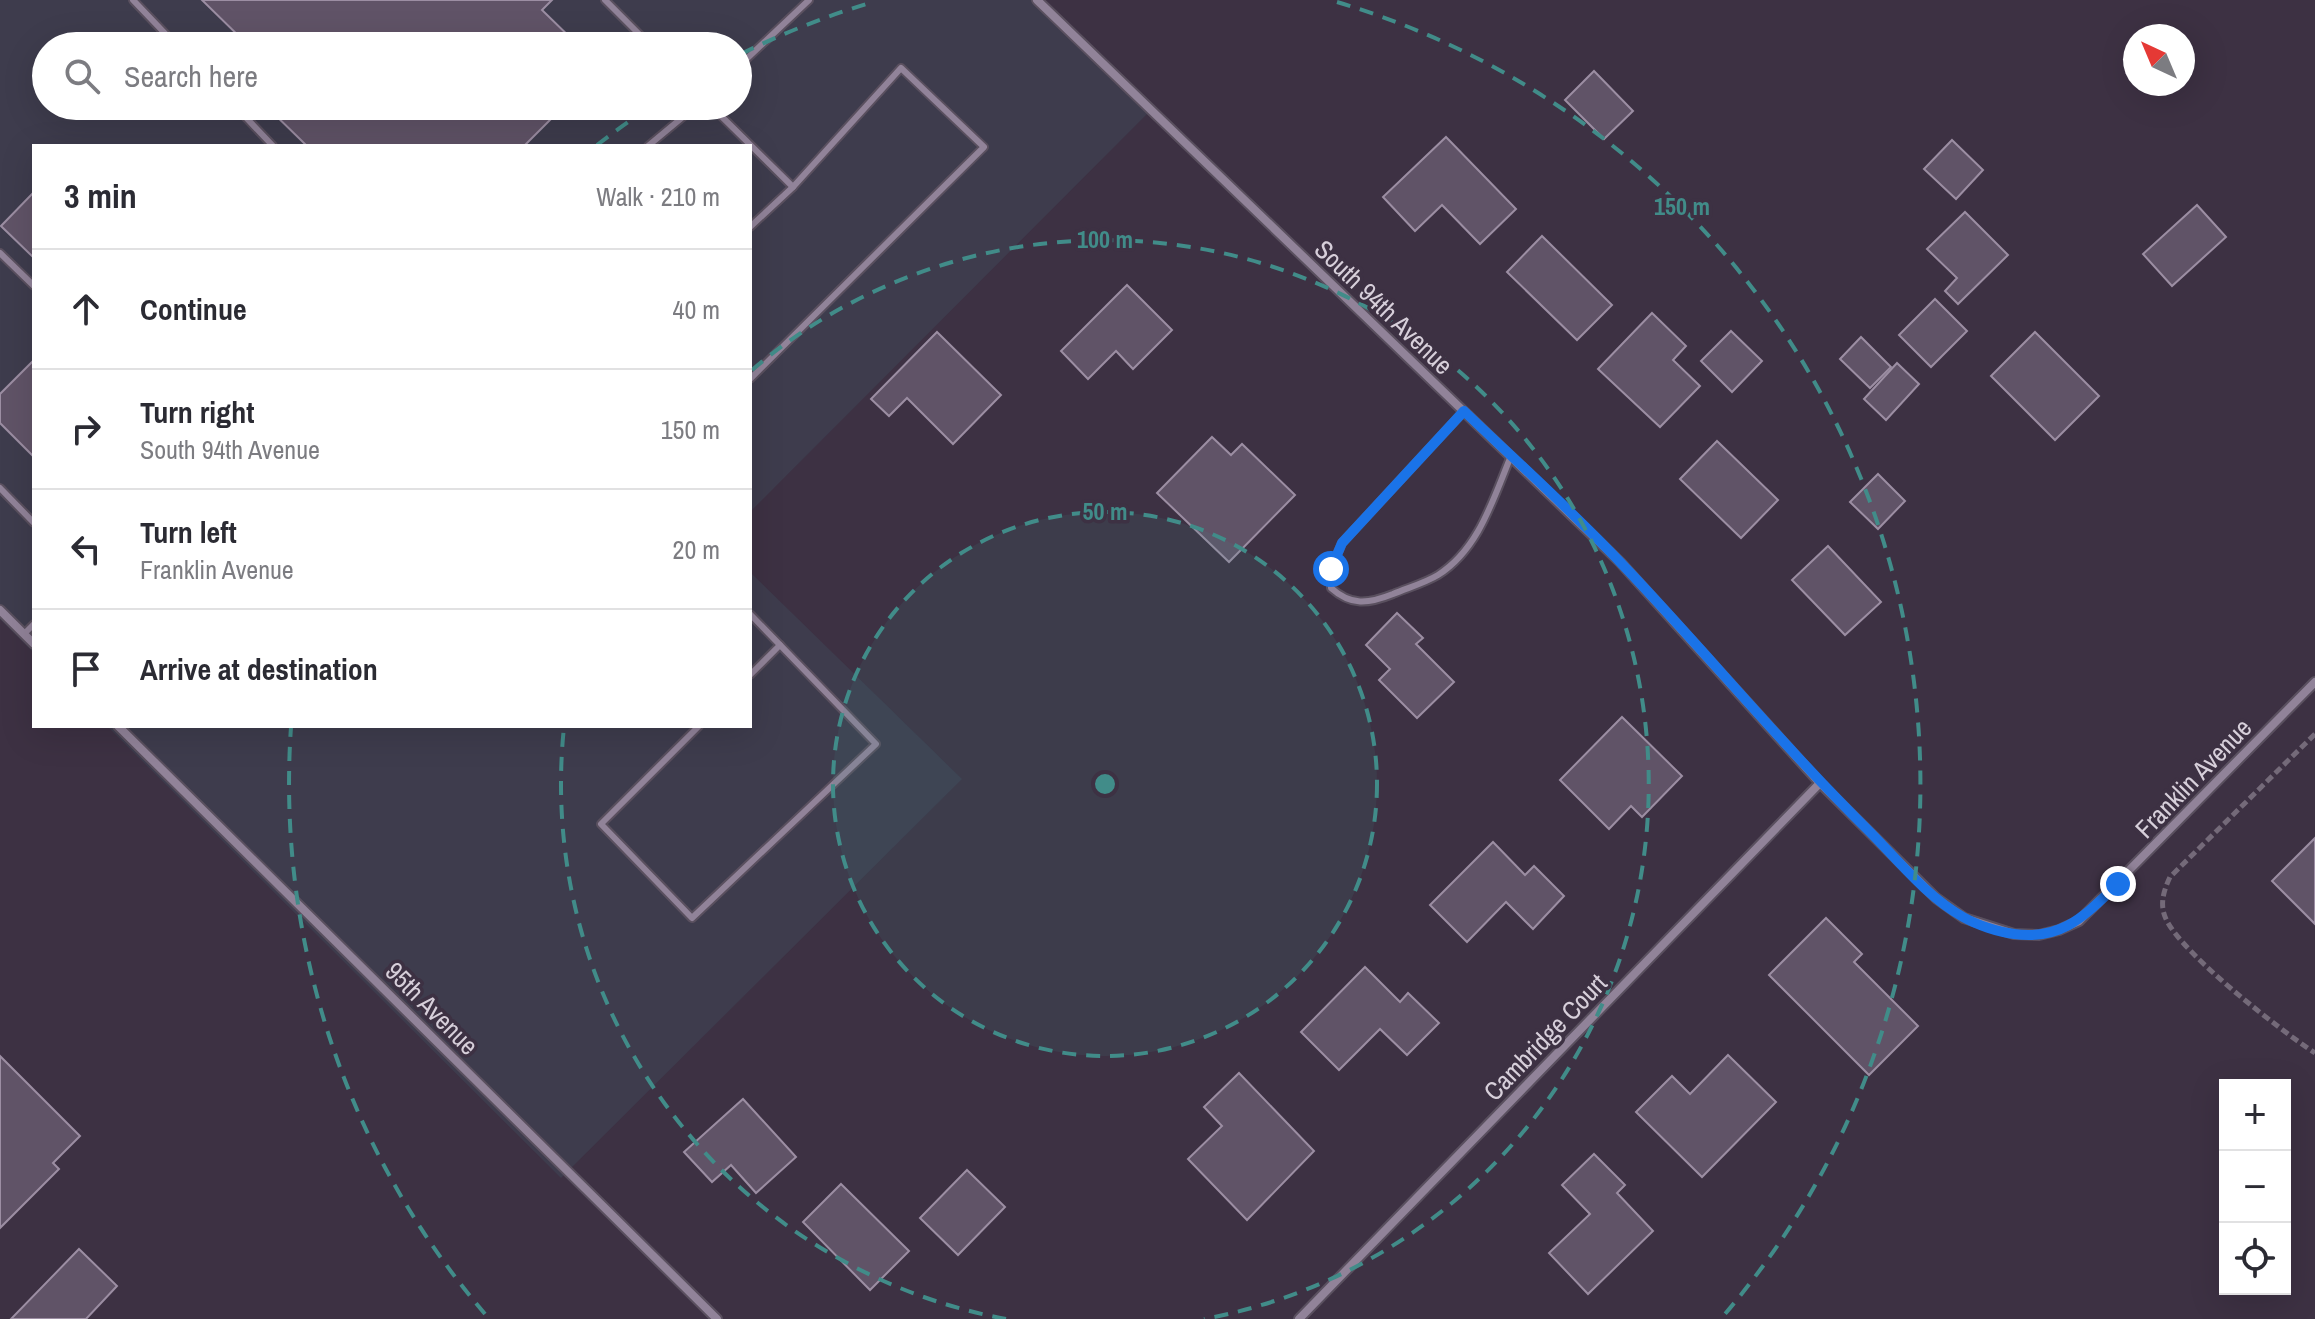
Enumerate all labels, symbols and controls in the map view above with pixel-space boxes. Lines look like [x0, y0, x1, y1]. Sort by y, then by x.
north arrow [2123, 24, 2195, 96]
search box [32, 32, 752, 120]
icon: search [60, 54, 104, 98]
text: Search here [124, 56, 258, 96]
text: 3 min [64, 173, 137, 219]
text: Walk · 210 m [596, 179, 720, 214]
text: 150 m [1654, 190, 1710, 222]
text: 100 m [1077, 223, 1133, 255]
street label: South 94th Avenue [1307, 232, 1461, 382]
icon: ahead [64, 287, 108, 331]
text: Continue [140, 289, 247, 329]
text: 40 m [673, 292, 720, 327]
text: Turn right [140, 392, 254, 432]
icon: right [64, 407, 108, 451]
text: 150 m [661, 412, 720, 447]
text: South 94th Avenue [140, 432, 320, 467]
text: 50 m [1083, 495, 1127, 527]
text: Turn left [140, 512, 237, 552]
icon: left [64, 527, 108, 571]
text: 20 m [673, 532, 720, 567]
route start [1313, 551, 1349, 587]
text: Franklin Avenue [140, 552, 294, 587]
icon: arrive [64, 647, 108, 691]
text: Arrive at destination [140, 649, 378, 689]
street label: Franklin Avenue [2127, 711, 2259, 845]
centre of rings [1091, 770, 1119, 798]
route end [2100, 866, 2136, 902]
street label: 95th Avenue [378, 954, 486, 1062]
street label: Cambridge Court [1476, 966, 1614, 1108]
map controls [2219, 1079, 2291, 1295]
button: + [2219, 1079, 2291, 1151]
button: − [2219, 1151, 2291, 1223]
button: locate [2219, 1223, 2291, 1295]

